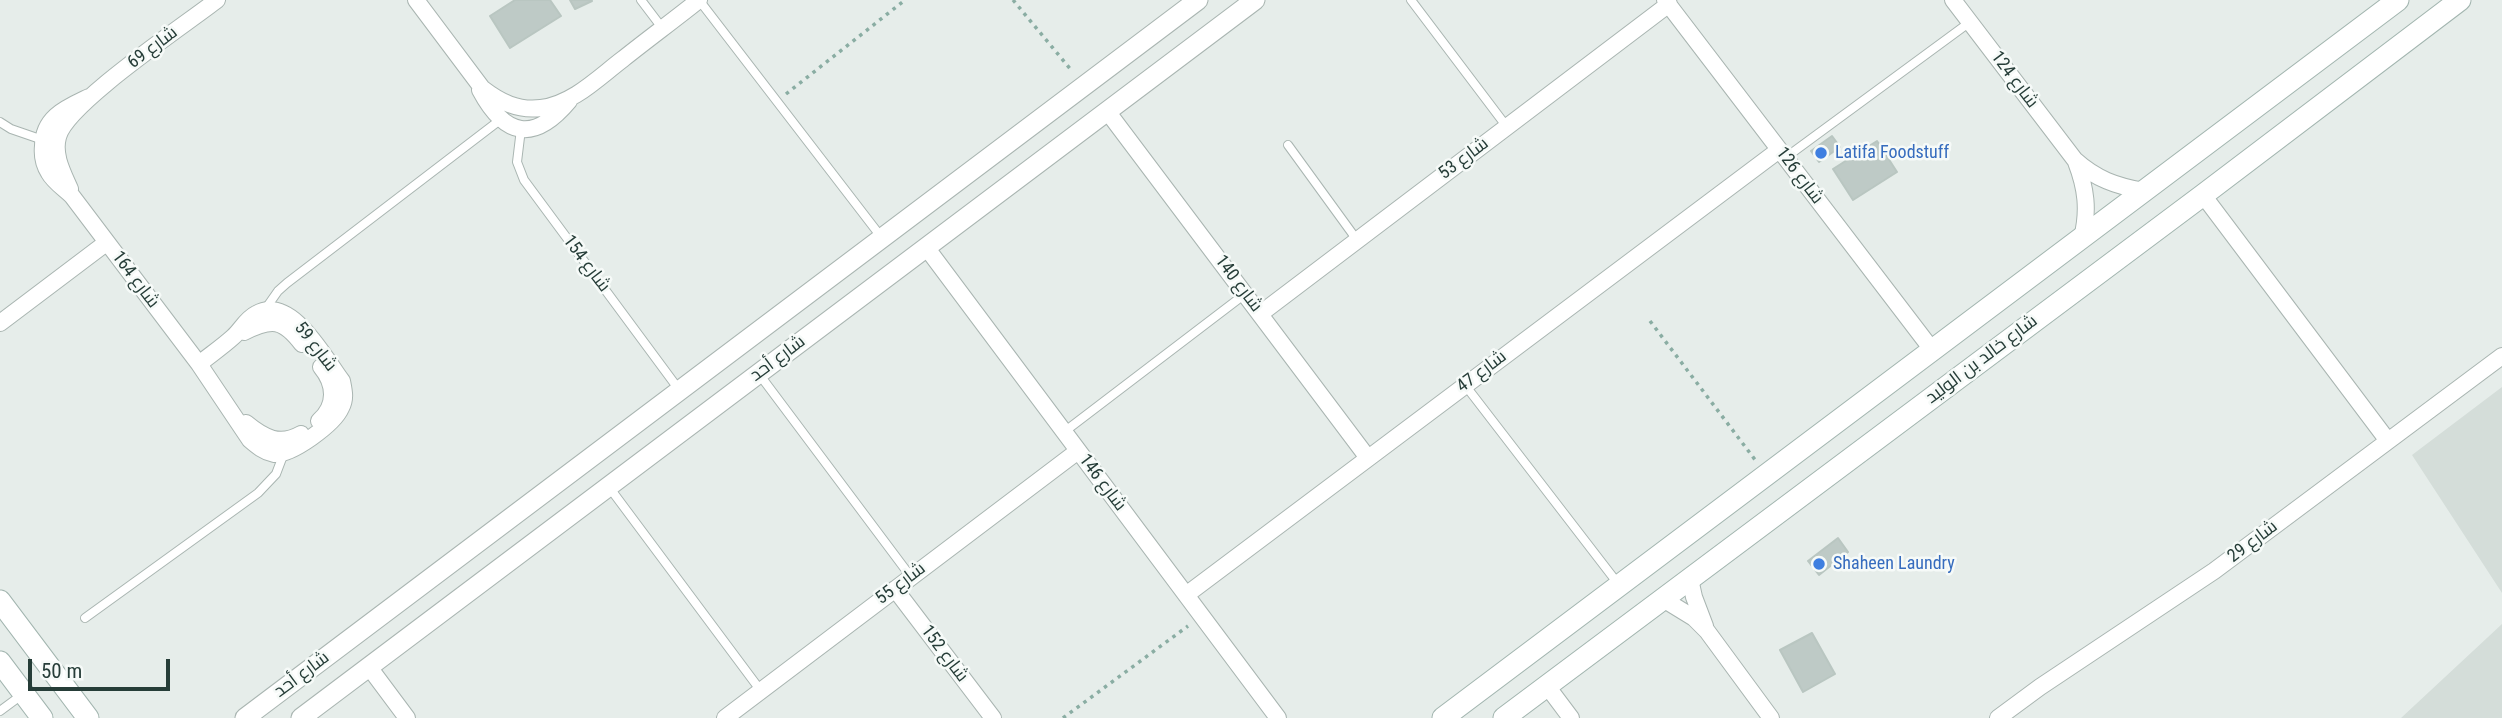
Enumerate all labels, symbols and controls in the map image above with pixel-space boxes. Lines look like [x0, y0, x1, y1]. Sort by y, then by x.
street label: شارع 69 [124, 22, 182, 74]
street label: شارع 124 [1986, 47, 2042, 113]
street label: شارع 53 [1435, 133, 1493, 185]
place label: Latifa Foodstuff [1835, 142, 1949, 164]
street label: شارع 126 [1771, 143, 1827, 209]
marker: Latifa Foodstuff [1813, 145, 1829, 161]
street label: شارع 154 [558, 231, 614, 297]
street label: شارع 164 [107, 247, 163, 313]
street label: شارع 140 [1210, 251, 1266, 317]
street label: شارع خالد بن الوليد [1922, 311, 2042, 409]
street label: شارع 59 [289, 318, 341, 376]
street label: شارع أحد [746, 331, 810, 387]
street label: شارع 47 [1453, 346, 1511, 398]
street label: شارع 146 [1074, 450, 1130, 516]
street label: شارع 29 [2224, 516, 2282, 568]
place label: Shaheen Laundry [1833, 553, 1955, 575]
marker: Shaheen Laundry [1811, 556, 1827, 572]
street label: شارع 55 [872, 558, 930, 610]
street label: شارع 152 [916, 621, 972, 687]
scale bar [32, 644, 173, 688]
street label: شارع أحد [270, 647, 334, 703]
text: 50 m [41, 659, 82, 683]

